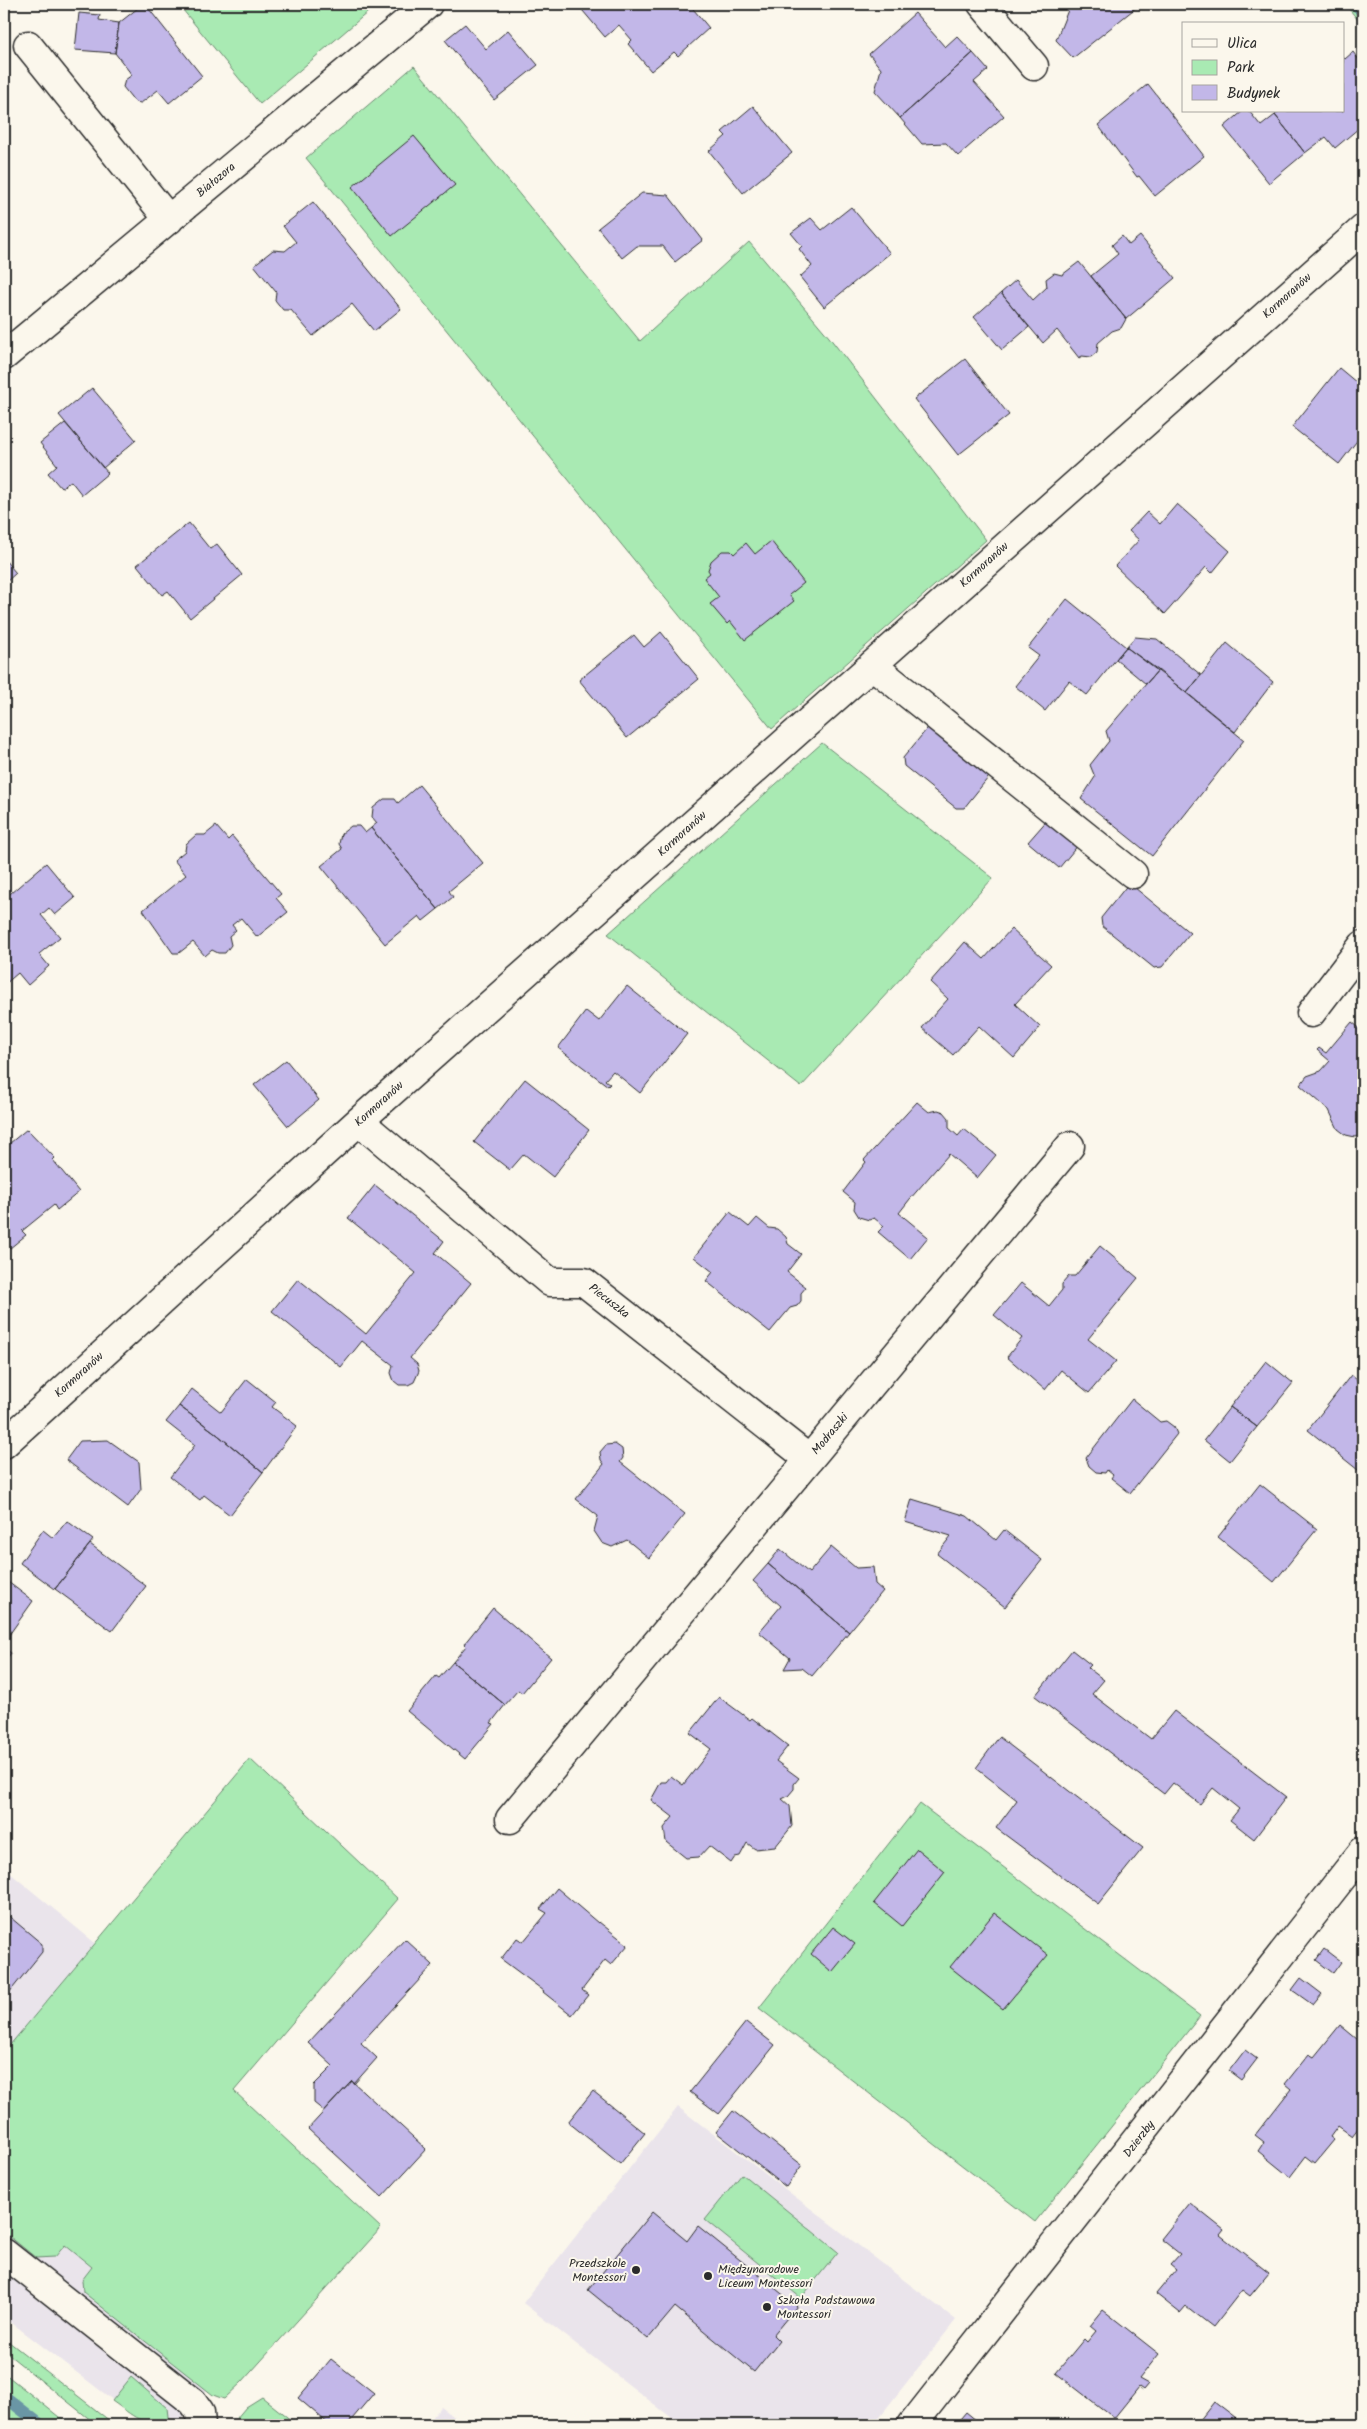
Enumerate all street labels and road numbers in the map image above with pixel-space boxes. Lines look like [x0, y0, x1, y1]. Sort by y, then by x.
street label: Białozora [192, 158, 240, 202]
street label: Kormoranów [1258, 268, 1317, 323]
street label: Kormoranów [955, 537, 1014, 592]
street label: Kormoranów [653, 806, 712, 861]
street label: Kormoranów [350, 1076, 409, 1131]
street label: Piecuszka [584, 1279, 634, 1323]
street label: Kormoranów [50, 1347, 109, 1402]
street label: Modraszki [807, 1408, 854, 1459]
street label: Dzierzby [1118, 2116, 1160, 2162]

